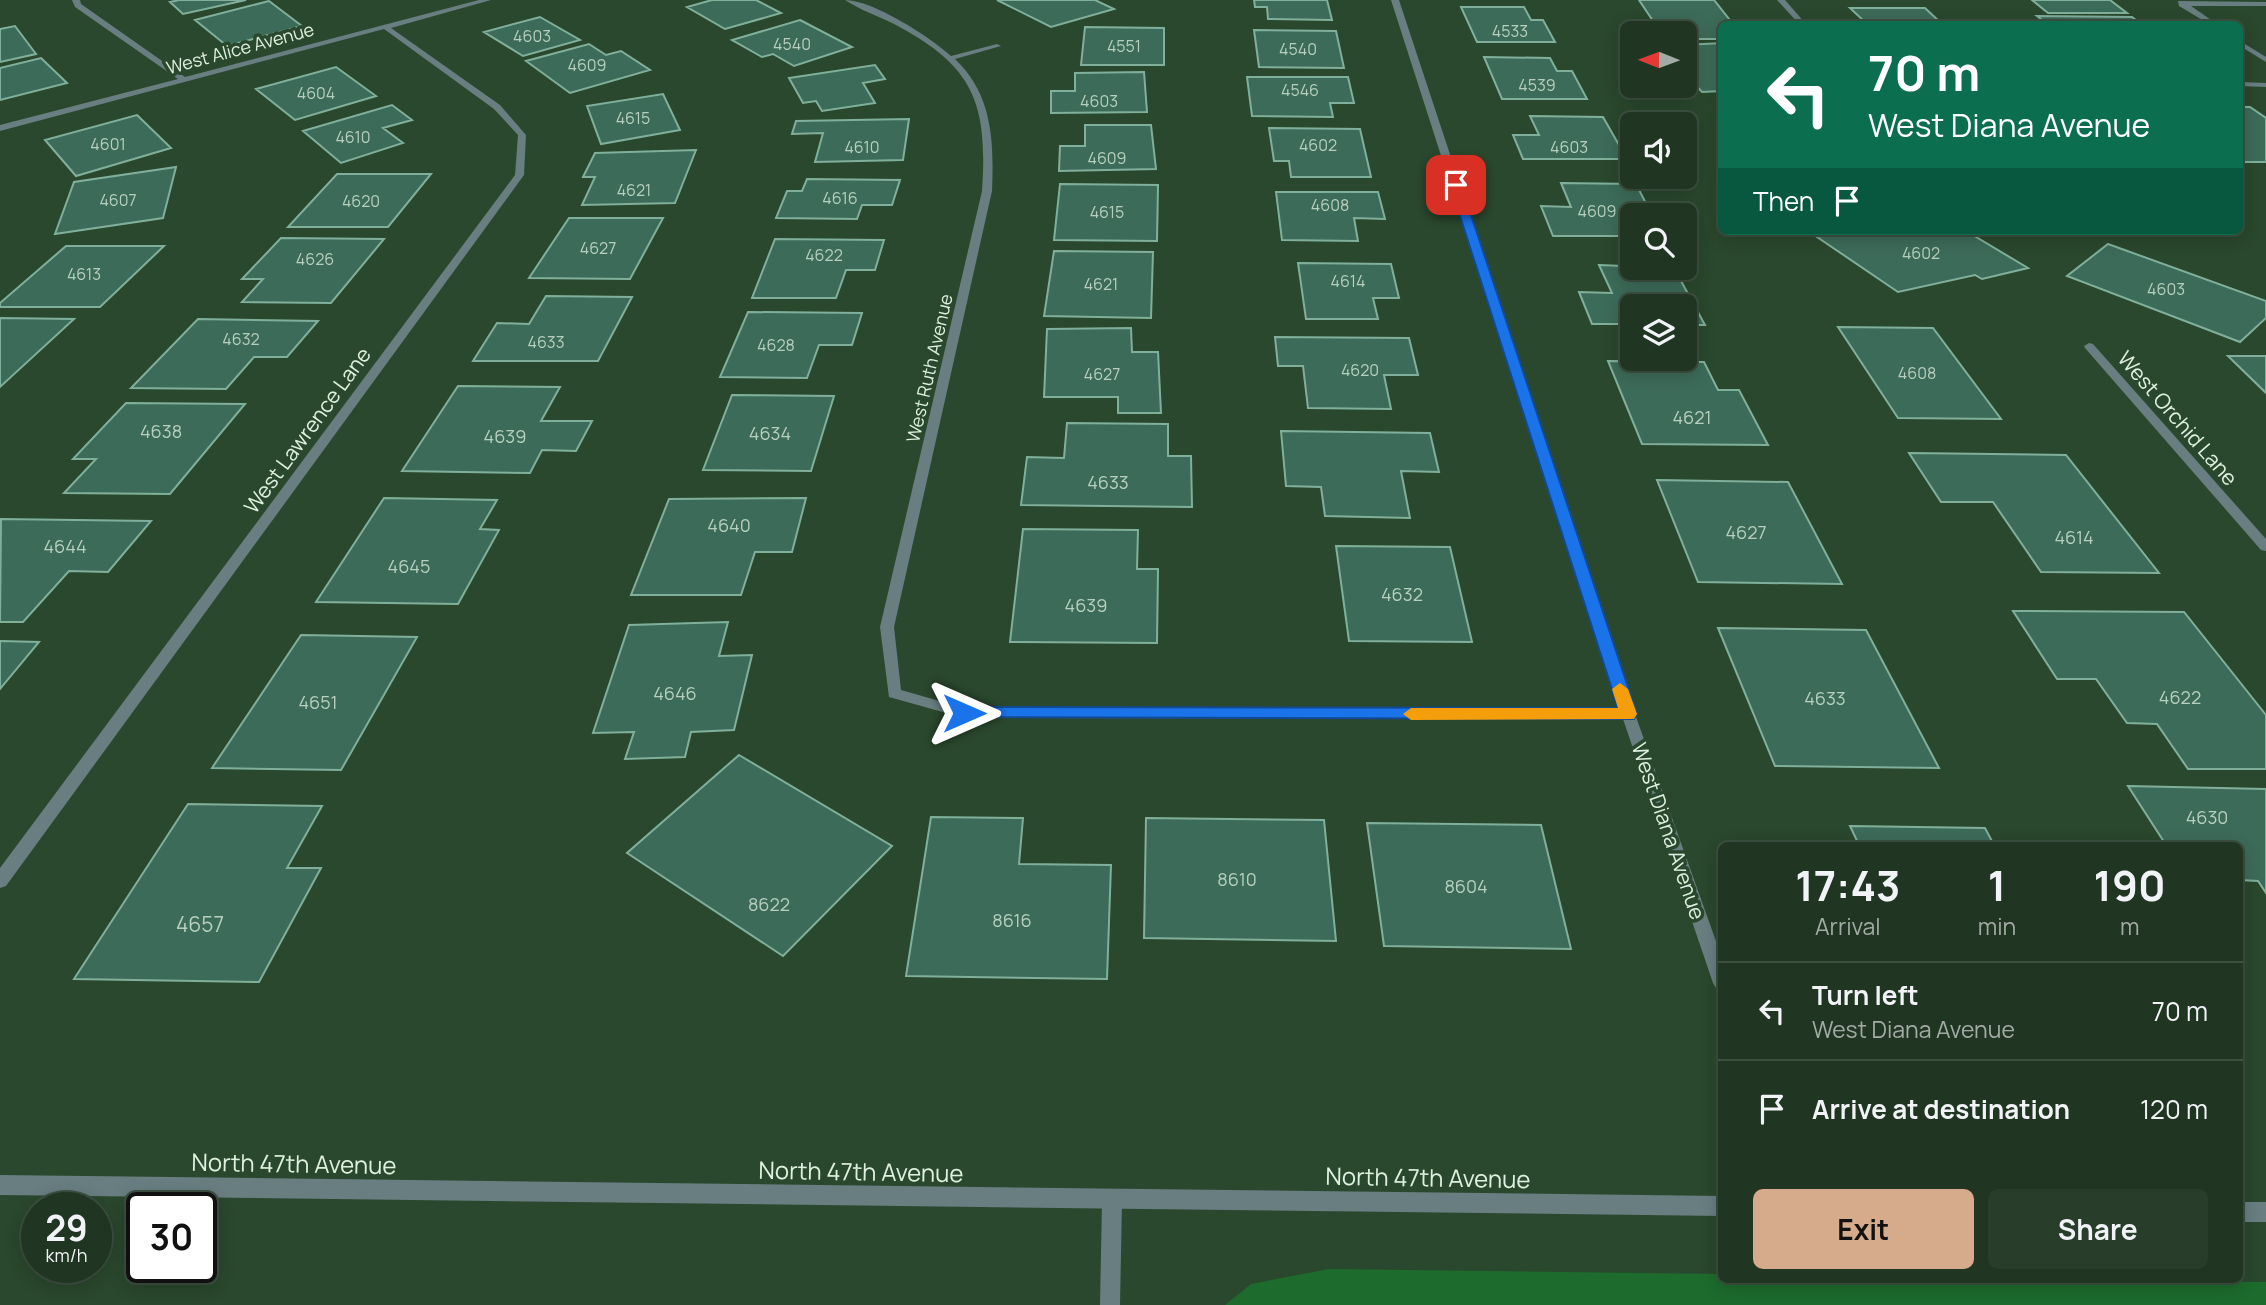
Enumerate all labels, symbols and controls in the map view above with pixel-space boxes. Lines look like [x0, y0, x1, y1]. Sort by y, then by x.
street label: West Alice Avenue [164, 17, 316, 79]
house number: 4533 [1492, 20, 1528, 42]
north arrow [1620, 21, 1698, 98]
map controls [1620, 21, 1697, 371]
house number: 4603 [513, 25, 551, 47]
house number: 4540 [773, 33, 811, 55]
house number: 4551 [1107, 35, 1141, 57]
house number: 4540 [1279, 38, 1317, 60]
text: 70 m [1868, 39, 1980, 106]
icon: left [1753, 49, 1844, 140]
house number: 4609 [567, 54, 607, 76]
house number: 4539 [1518, 74, 1556, 96]
house number: 4546 [1281, 79, 1319, 101]
house number: 4604 [297, 82, 335, 104]
house number: 4603 [1080, 90, 1118, 112]
text: West Diana Avenue [1868, 103, 2150, 147]
house number: 4615 [616, 107, 650, 129]
button: sound [1620, 112, 1697, 189]
house number: 4610 [335, 126, 371, 148]
house number: 4601 [90, 133, 126, 155]
house number: 4602 [1299, 134, 1337, 156]
house number: 4610 [844, 136, 880, 158]
house number: 4603 [1550, 136, 1588, 158]
house number: 4609 [1087, 147, 1127, 169]
pin [1426, 155, 1486, 215]
icon: arrive [1437, 166, 1475, 204]
house number: 4621 [617, 179, 651, 201]
icon: arrive [1828, 182, 1866, 220]
text: Then [1753, 183, 1814, 219]
house number: 4616 [822, 187, 858, 209]
house number: 4607 [99, 189, 137, 211]
house number: 4620 [342, 190, 380, 212]
house number: 4608 [1311, 194, 1349, 216]
house number: 4609 [1577, 200, 1617, 222]
house number: 4615 [1090, 201, 1124, 223]
button: search [1620, 203, 1697, 280]
house number: 4627 [580, 237, 616, 259]
house number: 4602 [1902, 242, 1940, 264]
house number: 4622 [805, 244, 843, 266]
house number: 4626 [296, 248, 334, 270]
house number: 4613 [67, 263, 101, 285]
house number: 4614 [1331, 270, 1365, 292]
house number: 4621 [1084, 273, 1118, 295]
house number: 4603 [2147, 278, 2185, 300]
street label: West Ruth Avenue [900, 291, 958, 445]
button: layers [1620, 294, 1697, 371]
house number: 4632 [222, 328, 260, 350]
house number: 4633 [527, 331, 565, 353]
house number: 4628 [757, 334, 795, 356]
street label: West Lawrence Lane [237, 341, 377, 519]
street label: West Orchid Lane [2112, 345, 2244, 491]
house number: 4620 [1341, 359, 1379, 381]
house number: 4608 [1898, 362, 1936, 384]
house number: 4627 [1084, 363, 1120, 385]
house number: 4621 [1672, 405, 1712, 429]
house number: 4638 [140, 419, 182, 443]
house number: 4634 [749, 421, 791, 445]
house number: 4639 [484, 424, 526, 448]
house number: 4633 [1087, 470, 1129, 494]
house number: 4640 [707, 513, 751, 537]
house number: 4627 [1725, 520, 1767, 544]
house number: 4614 [2054, 525, 2094, 549]
house number: 4644 [43, 534, 87, 558]
house number: 4645 [388, 554, 430, 578]
house number: 4632 [1381, 582, 1423, 606]
house number: 4639 [1065, 593, 1107, 617]
position arrow [927, 676, 1001, 750]
house number: 4646 [653, 681, 697, 705]
house number: 4622 [2159, 685, 2201, 709]
house number: 4633 [1804, 686, 1846, 710]
house number: 4651 [298, 690, 338, 714]
street label: West Diana Avenue [1626, 739, 1712, 923]
house number: 4630 [2186, 805, 2228, 829]
text: 17:43 [1795, 856, 1900, 914]
text: 1 [1988, 856, 2006, 914]
text: 190 [2094, 856, 2166, 914]
house number: 8610 [1217, 867, 1257, 891]
house number: 8604 [1444, 874, 1488, 898]
house number: 8622 [748, 892, 790, 916]
house number: 8616 [992, 908, 1032, 932]
house number: 4657 [176, 910, 224, 938]
text: Arrival [1815, 910, 1881, 942]
text: min [1978, 910, 2016, 942]
text: m [2120, 910, 2139, 942]
text: Turn left [1812, 977, 1919, 1013]
icon: left [1753, 992, 1791, 1030]
text: 70 m [2152, 993, 2208, 1029]
text: West Diana Avenue [1812, 1013, 2015, 1045]
icon: arrive [1753, 1090, 1791, 1128]
text: Arrive at destination [1812, 1091, 2070, 1127]
text: 120 m [2140, 1091, 2208, 1127]
street label: North 47th Avenue [191, 1145, 397, 1181]
street label: North 47th Avenue [758, 1153, 964, 1189]
street label: North 47th Avenue [1325, 1159, 1531, 1195]
button: Exit [1753, 1189, 1974, 1269]
button: Share [1988, 1189, 2208, 1269]
speed limit sign: 30 [126, 1192, 217, 1283]
text: 29 [45, 1204, 88, 1252]
text: km/h [46, 1243, 87, 1267]

